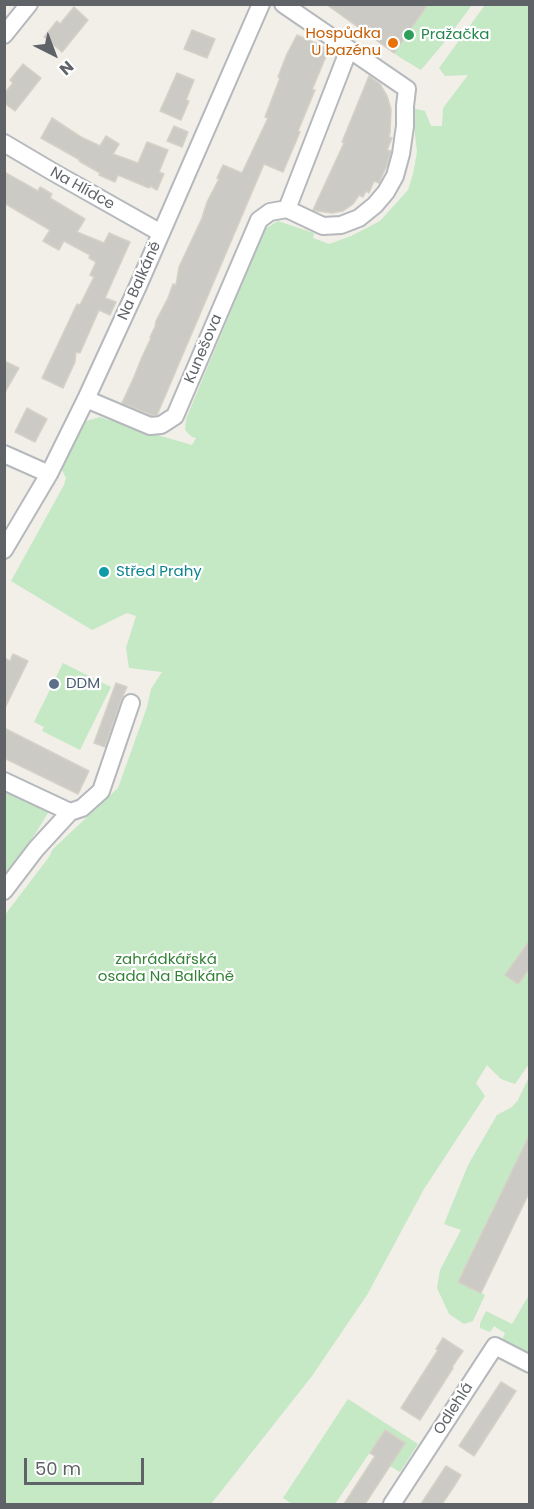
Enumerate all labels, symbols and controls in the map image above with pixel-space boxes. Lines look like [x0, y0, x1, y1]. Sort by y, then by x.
north arrow [24, 24, 84, 84]
place label: Hospůdka U bazénu [305, 25, 381, 60]
place label: Pražačka [421, 26, 489, 44]
marker: Pražačka [402, 28, 416, 42]
marker: Hospůdka U bazénu [386, 36, 400, 50]
text: N [54, 55, 79, 80]
street label: Na Hlídce [47, 164, 117, 214]
street label: Na Balkáně [115, 239, 165, 323]
street label: Kunešova [181, 312, 227, 386]
place label: Střed Prahy [116, 563, 202, 581]
marker: Střed Prahy [97, 565, 111, 579]
place label: DDM [66, 675, 100, 693]
marker: DDM [47, 677, 61, 691]
park label: zahrádkářská osada Na Balkáně [98, 951, 234, 986]
street label: Odlehlá [431, 1380, 477, 1438]
scale bar [27, 1446, 147, 1484]
text: 50 m [35, 1456, 81, 1481]

